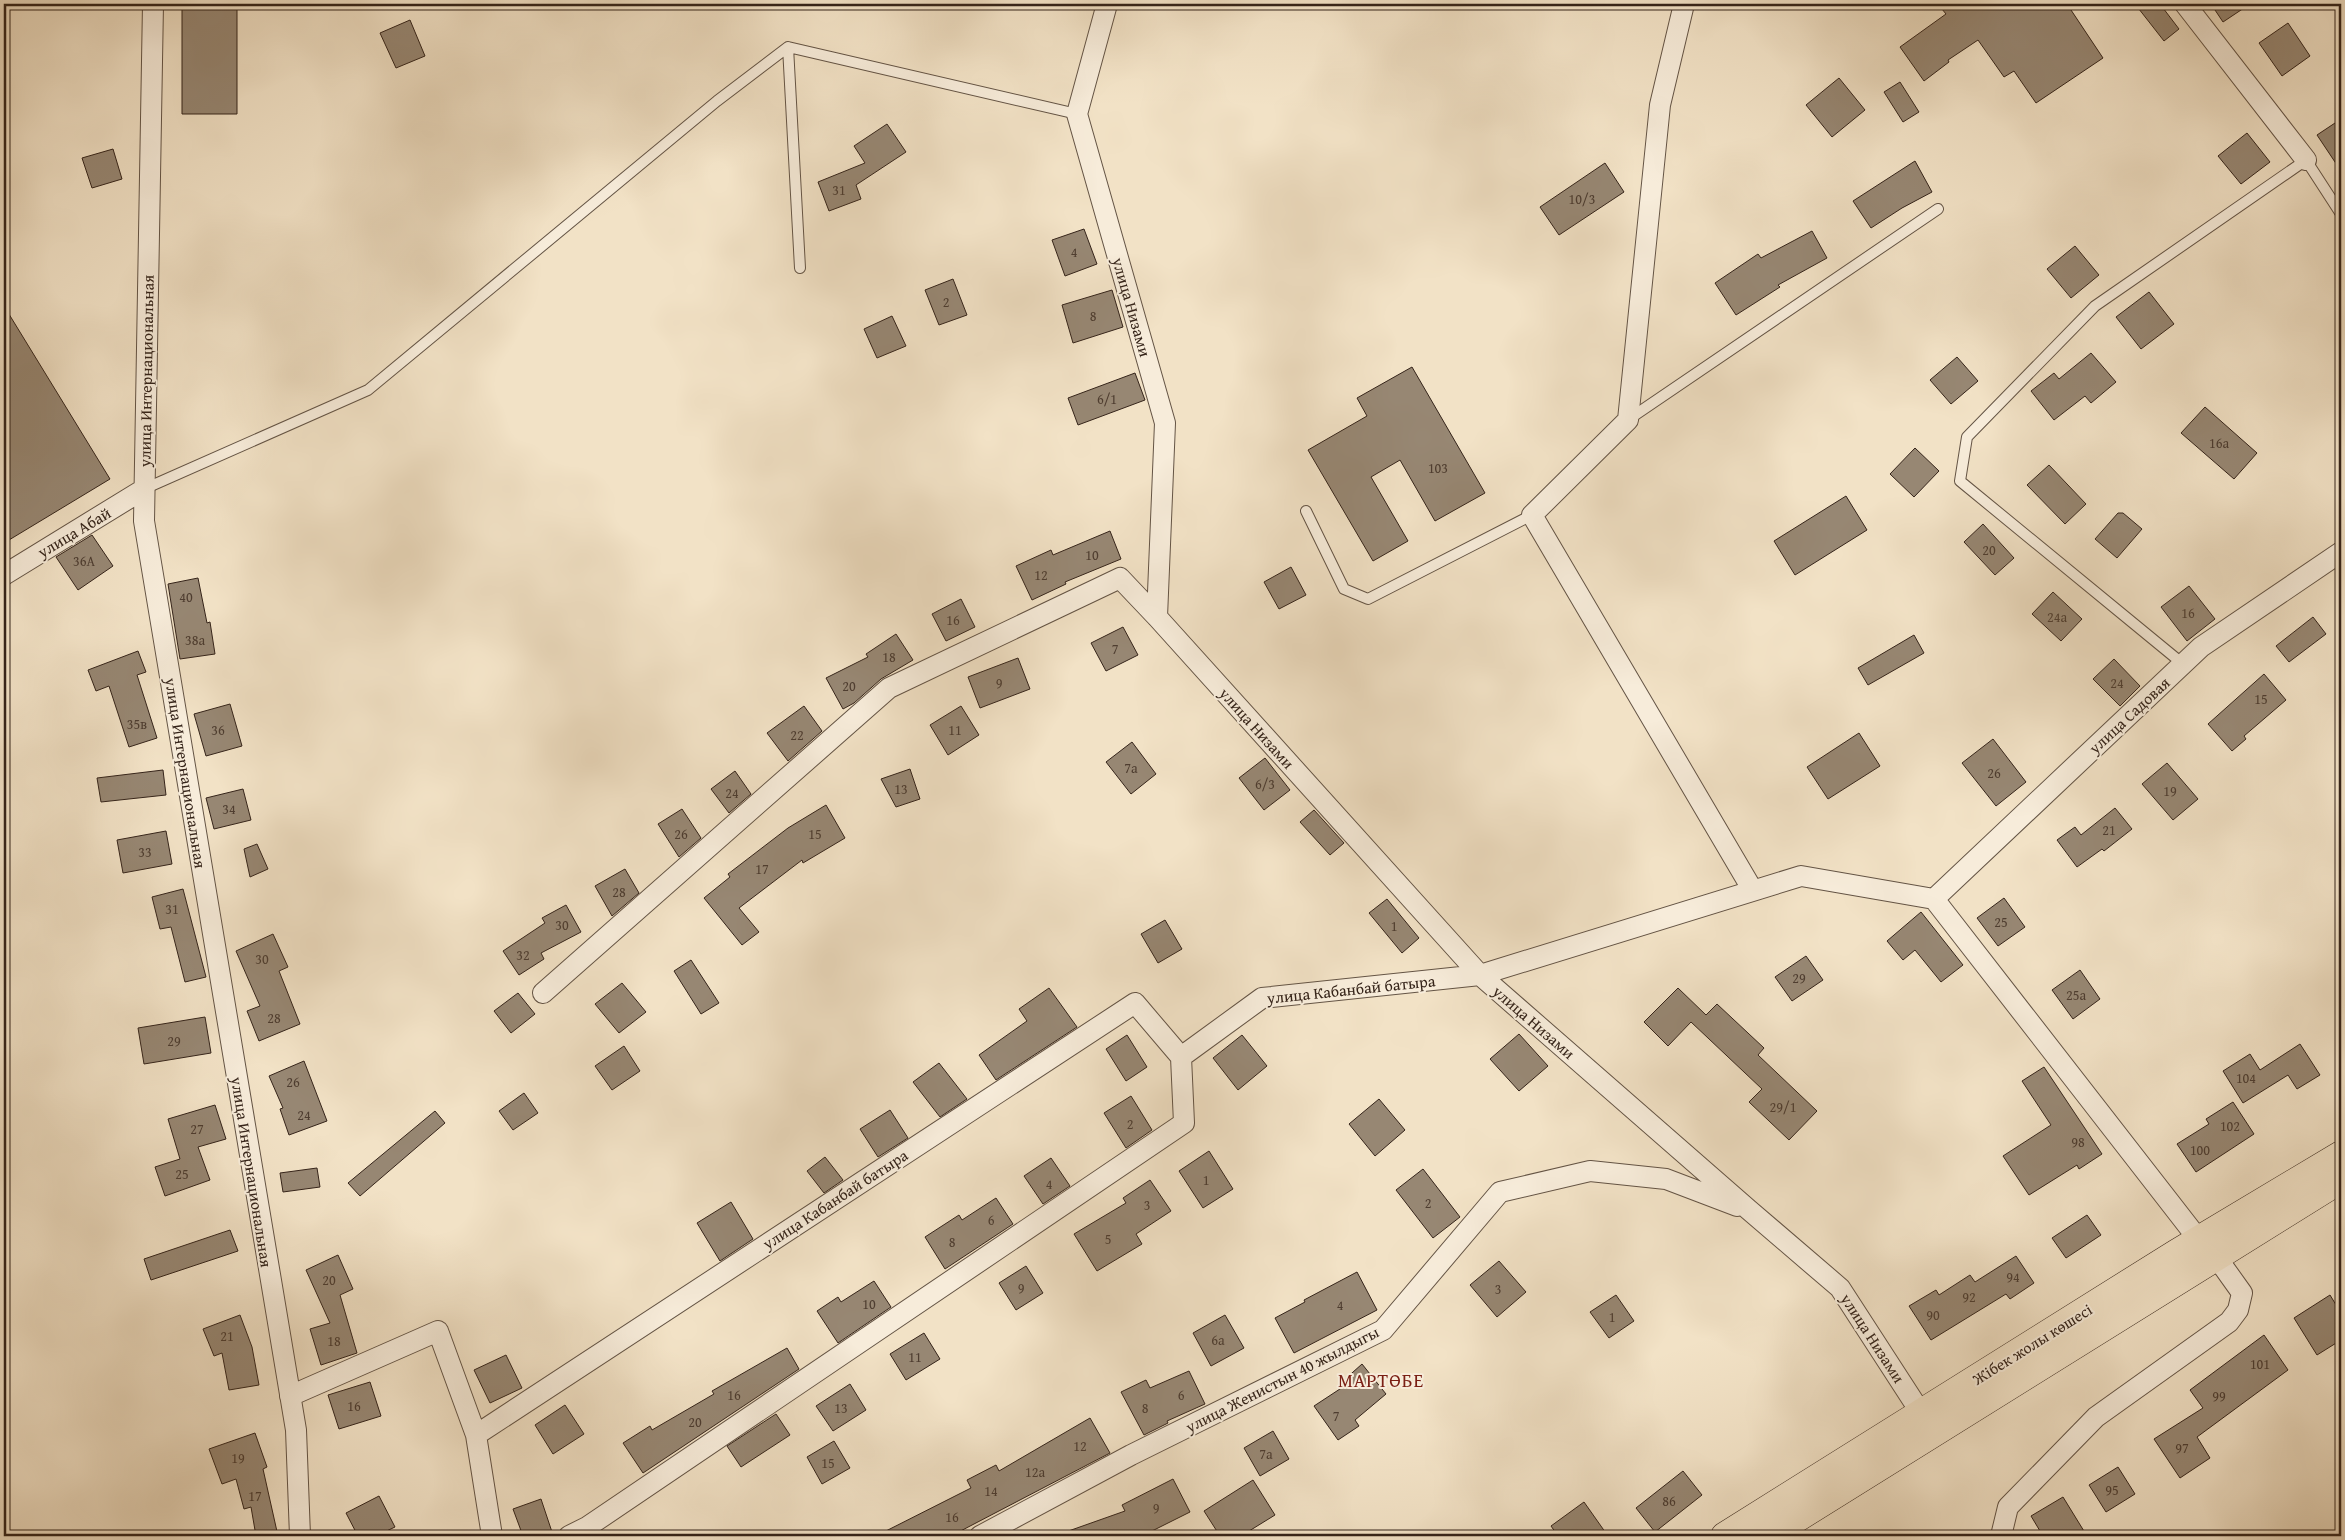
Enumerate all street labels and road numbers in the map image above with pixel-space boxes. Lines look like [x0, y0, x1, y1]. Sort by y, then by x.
street label: улица Низами [1106, 254, 1158, 360]
street label: улица Интернациональная [132, 275, 160, 468]
street label: улица Абай [32, 500, 116, 564]
street label: улица Садовая [2082, 671, 2175, 760]
street label: улица Интернациональная [159, 675, 213, 870]
street label: улица Низами [1213, 681, 1300, 774]
street label: улица Кабанбай батыра [1265, 968, 1437, 1010]
street label: улица Низами [1487, 979, 1581, 1065]
street label: улица Интернациональная [225, 1074, 279, 1269]
street label: улица Кабанбай батыра [757, 1143, 913, 1256]
street label: улица Низами [1835, 1288, 1911, 1388]
street label: Жібек жолы көшесі [1967, 1297, 2097, 1391]
street label: улица Женистын 40 жылдыгы [1180, 1320, 1383, 1439]

